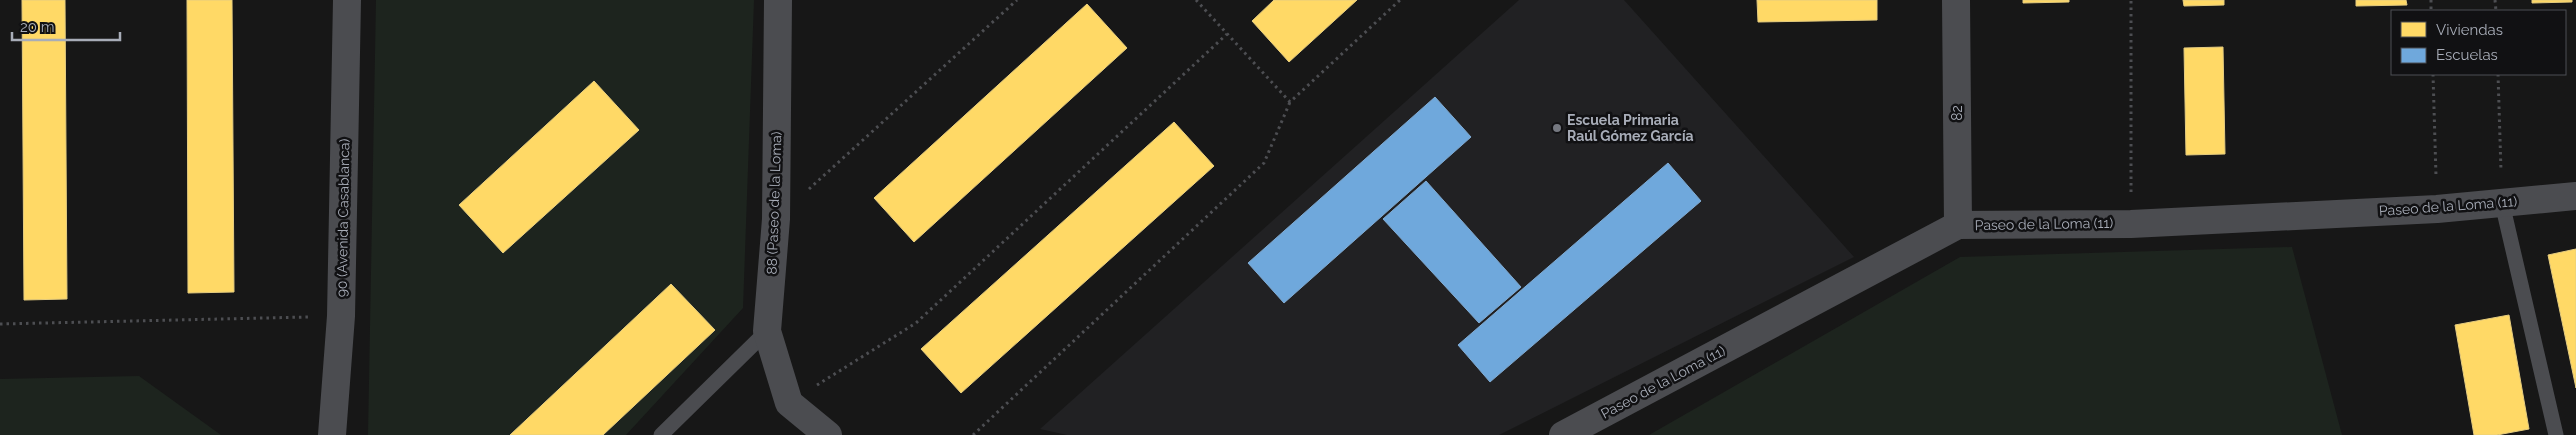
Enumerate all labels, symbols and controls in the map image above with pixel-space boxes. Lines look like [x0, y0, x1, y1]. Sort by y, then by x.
scale bar [12, 10, 120, 42]
legend [2391, 10, 2566, 75]
text: 20 m [20, 18, 55, 36]
text: Viviendas [2436, 21, 2503, 39]
text: Escuelas [2436, 46, 2498, 64]
street label: 82 [1949, 105, 1965, 121]
place label: Escuela Primaria Raúl Gómez García [1567, 112, 1694, 144]
marker: Escuela Primaria Raúl Gómez García [1551, 122, 1563, 134]
street label: 88 (Paseo de la Loma) [764, 131, 785, 275]
street label: 90 (Avenida Casablanca) [334, 138, 352, 297]
street label: Paseo de la Loma (11) [2378, 193, 2518, 219]
street label: Paseo de la Loma (11) [1975, 215, 2114, 233]
street label: Paseo de la Loma (11) [1598, 342, 1728, 422]

